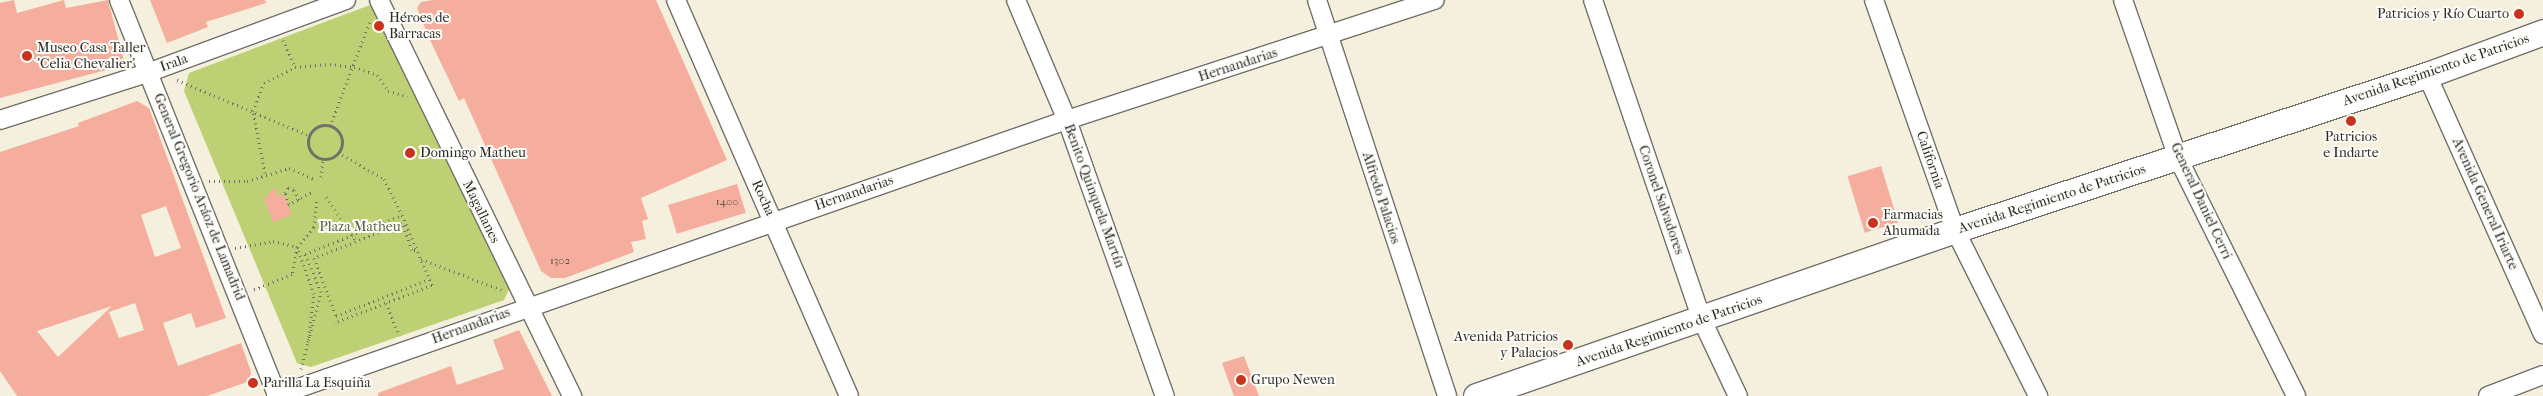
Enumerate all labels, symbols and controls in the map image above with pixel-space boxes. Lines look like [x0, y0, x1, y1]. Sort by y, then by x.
place label: Patricios y Río Cuarto [2377, 6, 2509, 22]
marker: Patricios y Río Cuarto [2513, 8, 2525, 20]
place label: Héroes de Barracas [389, 10, 449, 42]
marker: Héroes de Barracas [373, 20, 385, 32]
street label: Avenida Regimiento de Patricios [2341, 30, 2531, 110]
place label: Museo Casa Taller 'Celia Chevalier' [37, 40, 146, 72]
street label: Hernandarias [1196, 44, 1280, 86]
marker: Museo Casa Taller 'Celia Chevalier' [21, 50, 33, 62]
street label: Irala [158, 50, 190, 76]
street label: General Gregorio Aráoz de Lamadrid [150, 91, 248, 303]
marker: Patricios e Indarte [2345, 115, 2357, 127]
street label: Benito Quinquela Martín [1060, 122, 1128, 270]
street label: California [1912, 129, 1948, 191]
place label: Patricios e Indarte [2323, 129, 2379, 162]
street label: Avenida General Iriarte [2448, 135, 2522, 273]
street label: General Daniel Cerri [2167, 140, 2235, 262]
street label: Coronel Salvadores [1634, 143, 1688, 257]
place label: Domingo Matheu [420, 145, 526, 161]
marker: Domingo Matheu [404, 147, 416, 159]
street label: Alfredo Palacios [1358, 150, 1404, 246]
street label: Avenida Regimiento de Patricios [1956, 161, 2148, 237]
street label: Hernandarias [812, 172, 896, 214]
street label: Rocha [748, 177, 778, 219]
street label: Magallanes [459, 178, 503, 246]
house number: 1400 [716, 195, 738, 209]
place label: Farmacias Ahumada [1883, 207, 1943, 240]
marker: Farmacias Ahumada [1867, 217, 1879, 229]
park label: Plaza Matheu [319, 219, 401, 235]
house number: 1302 [550, 254, 570, 268]
street label: Avenida Regimiento de Patricios [1574, 291, 1764, 371]
street label: Hernandarias [429, 304, 513, 348]
place label: Avenida Patricios y Palacios [1454, 329, 1558, 362]
marker: Avenida Patricios y Palacios [1562, 339, 1574, 351]
place label: Grupo Newen [1251, 372, 1335, 388]
marker: Grupo Newen [1235, 374, 1247, 386]
place label: Parilla La Esquiña [263, 375, 371, 391]
marker: Parilla La Esquiña [247, 377, 259, 389]

